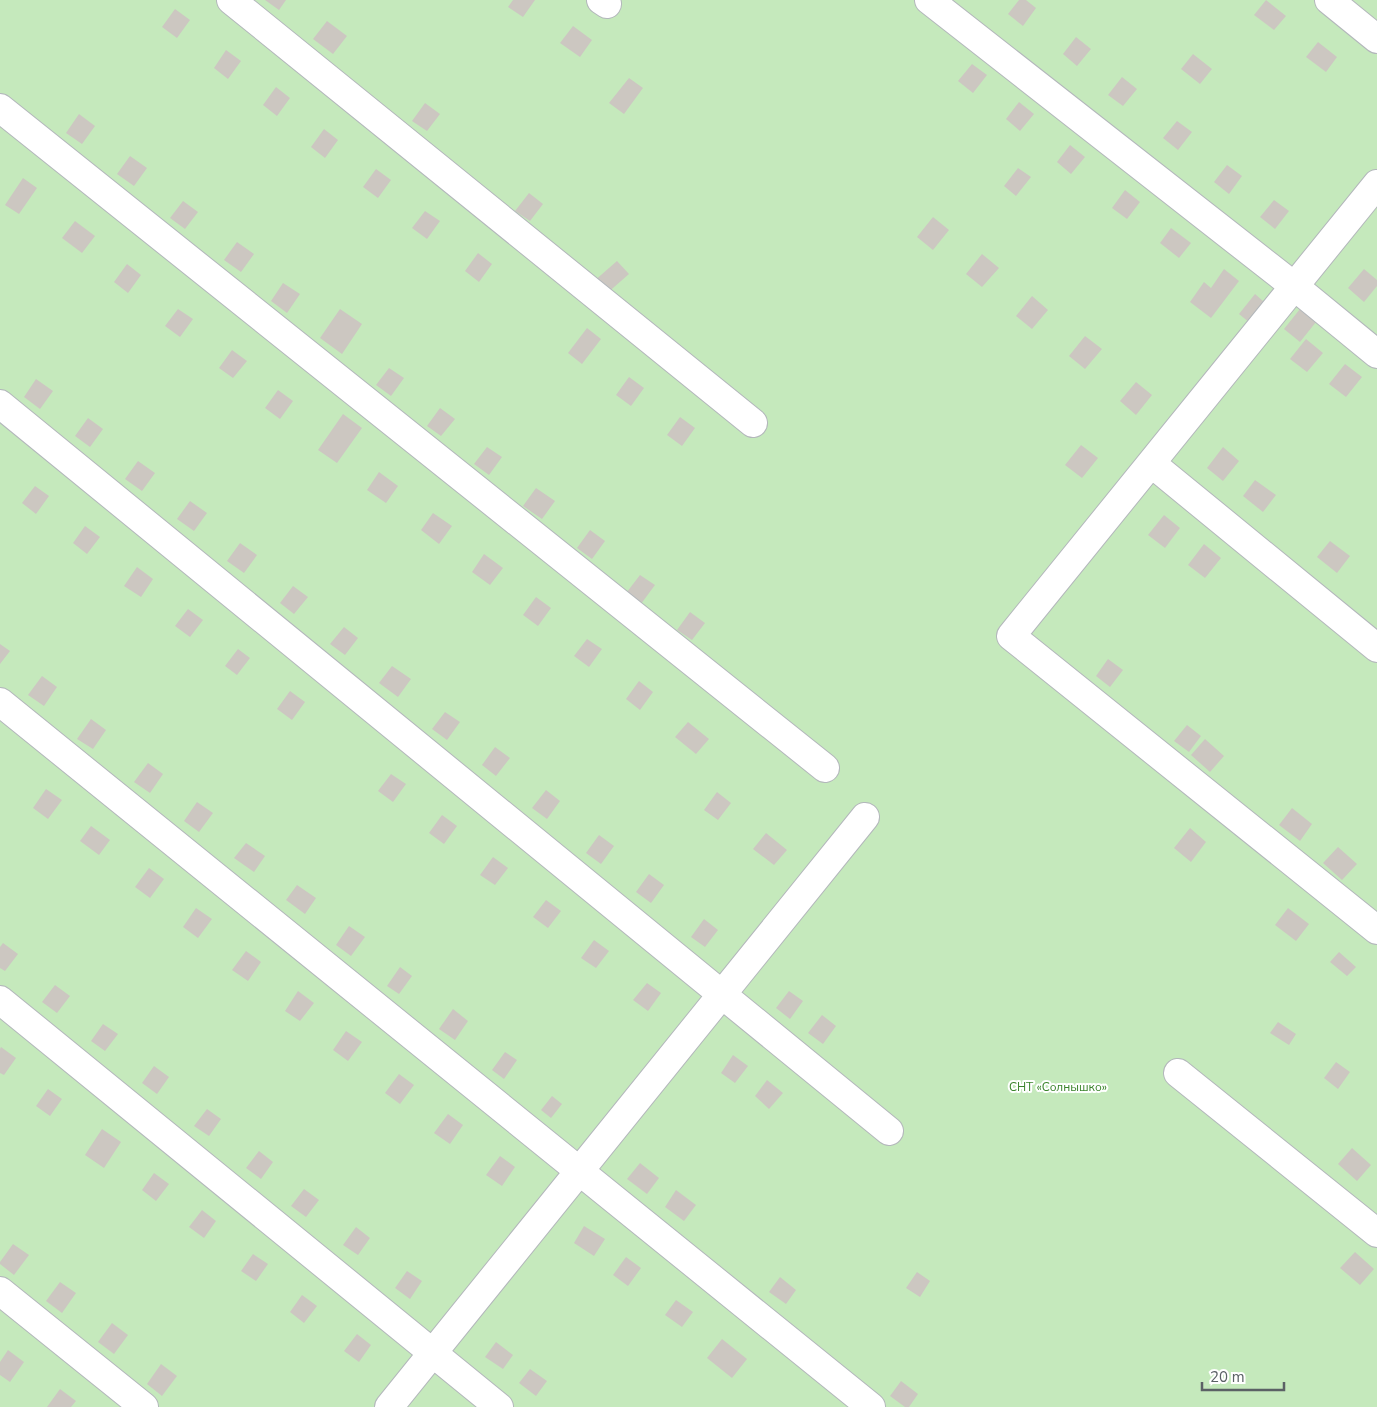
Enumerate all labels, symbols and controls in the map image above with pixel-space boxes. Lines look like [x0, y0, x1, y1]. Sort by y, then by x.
park label: СНТ «Солнышко» [1009, 1079, 1107, 1095]
scale bar [1202, 1360, 1284, 1392]
text: 20 m [1210, 1367, 1245, 1387]

